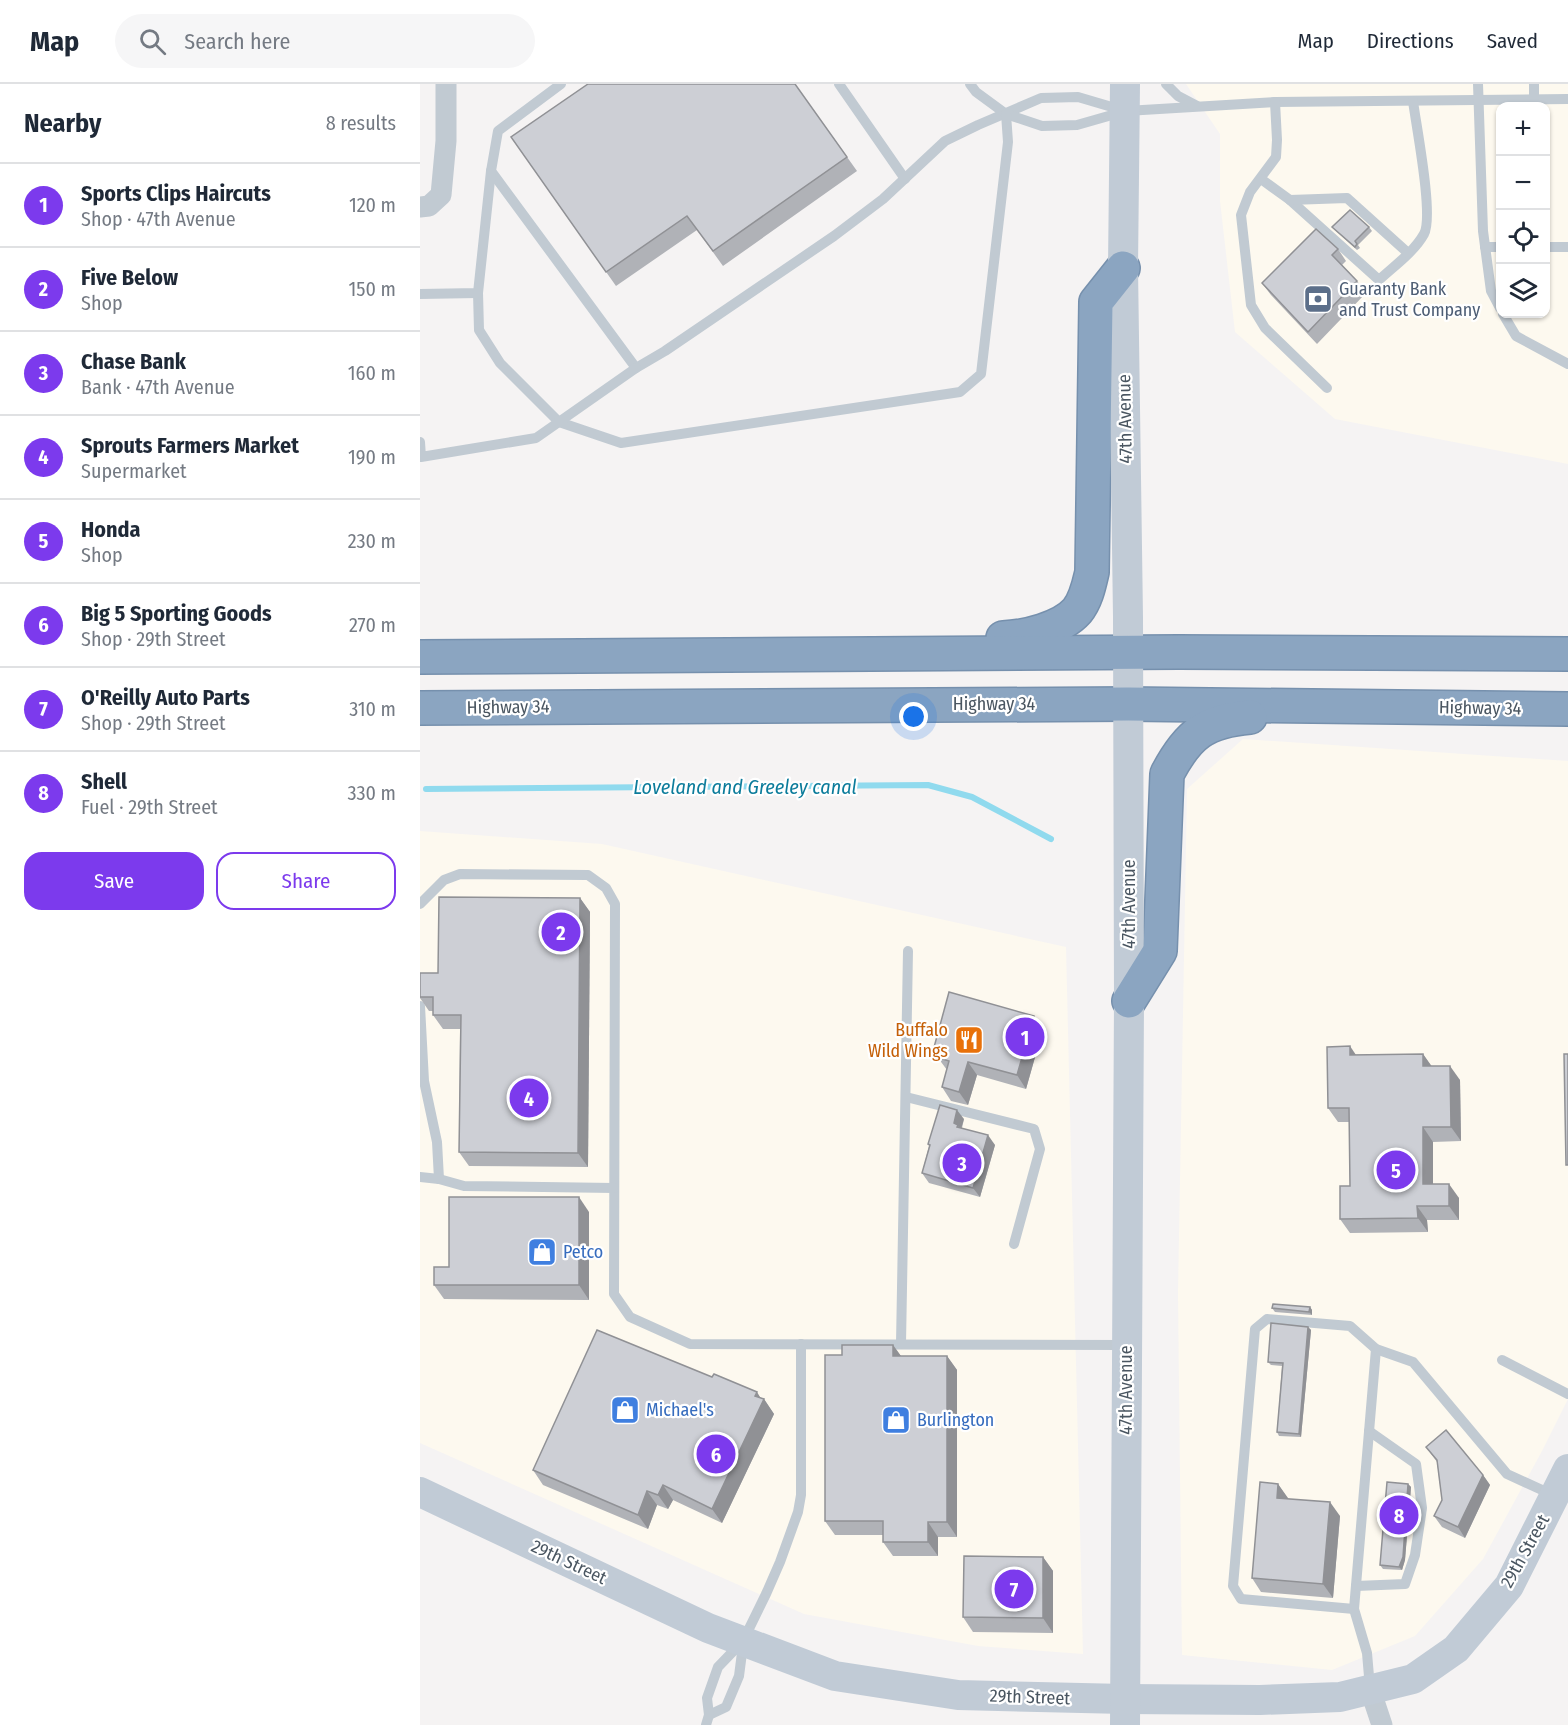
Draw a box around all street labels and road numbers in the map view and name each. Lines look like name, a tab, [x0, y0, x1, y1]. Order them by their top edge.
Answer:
street label: 47th Avenue	[1113, 374, 1137, 464]
street label: Highway 34	[953, 693, 1036, 715]
street label: Highway 34	[467, 695, 550, 719]
street label: Highway 34	[1439, 696, 1522, 720]
street label: 47th Avenue	[1118, 859, 1140, 949]
street label: 47th Avenue	[1115, 1345, 1137, 1435]
street label: 29th Street	[1496, 1510, 1554, 1592]
street label: 29th Street	[528, 1535, 610, 1589]
street label: 29th Street	[989, 1685, 1071, 1709]

